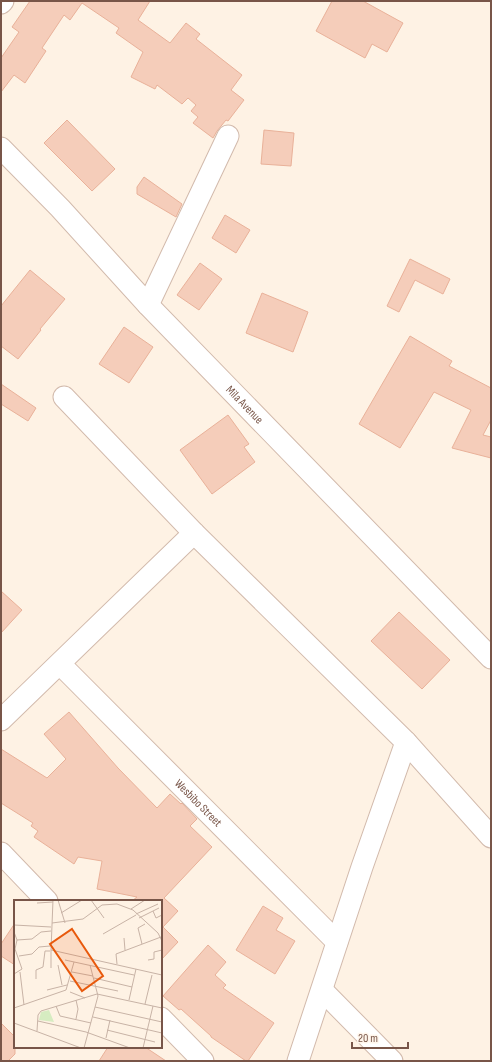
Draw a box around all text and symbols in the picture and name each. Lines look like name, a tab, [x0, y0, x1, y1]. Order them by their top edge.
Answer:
street label: Mila Avenue	[223, 382, 267, 427]
street label: Wesbibo Street	[171, 776, 225, 830]
inset map	[14, 900, 162, 1048]
scale bar	[352, 1024, 408, 1050]
text: 20 m	[358, 1031, 378, 1046]

